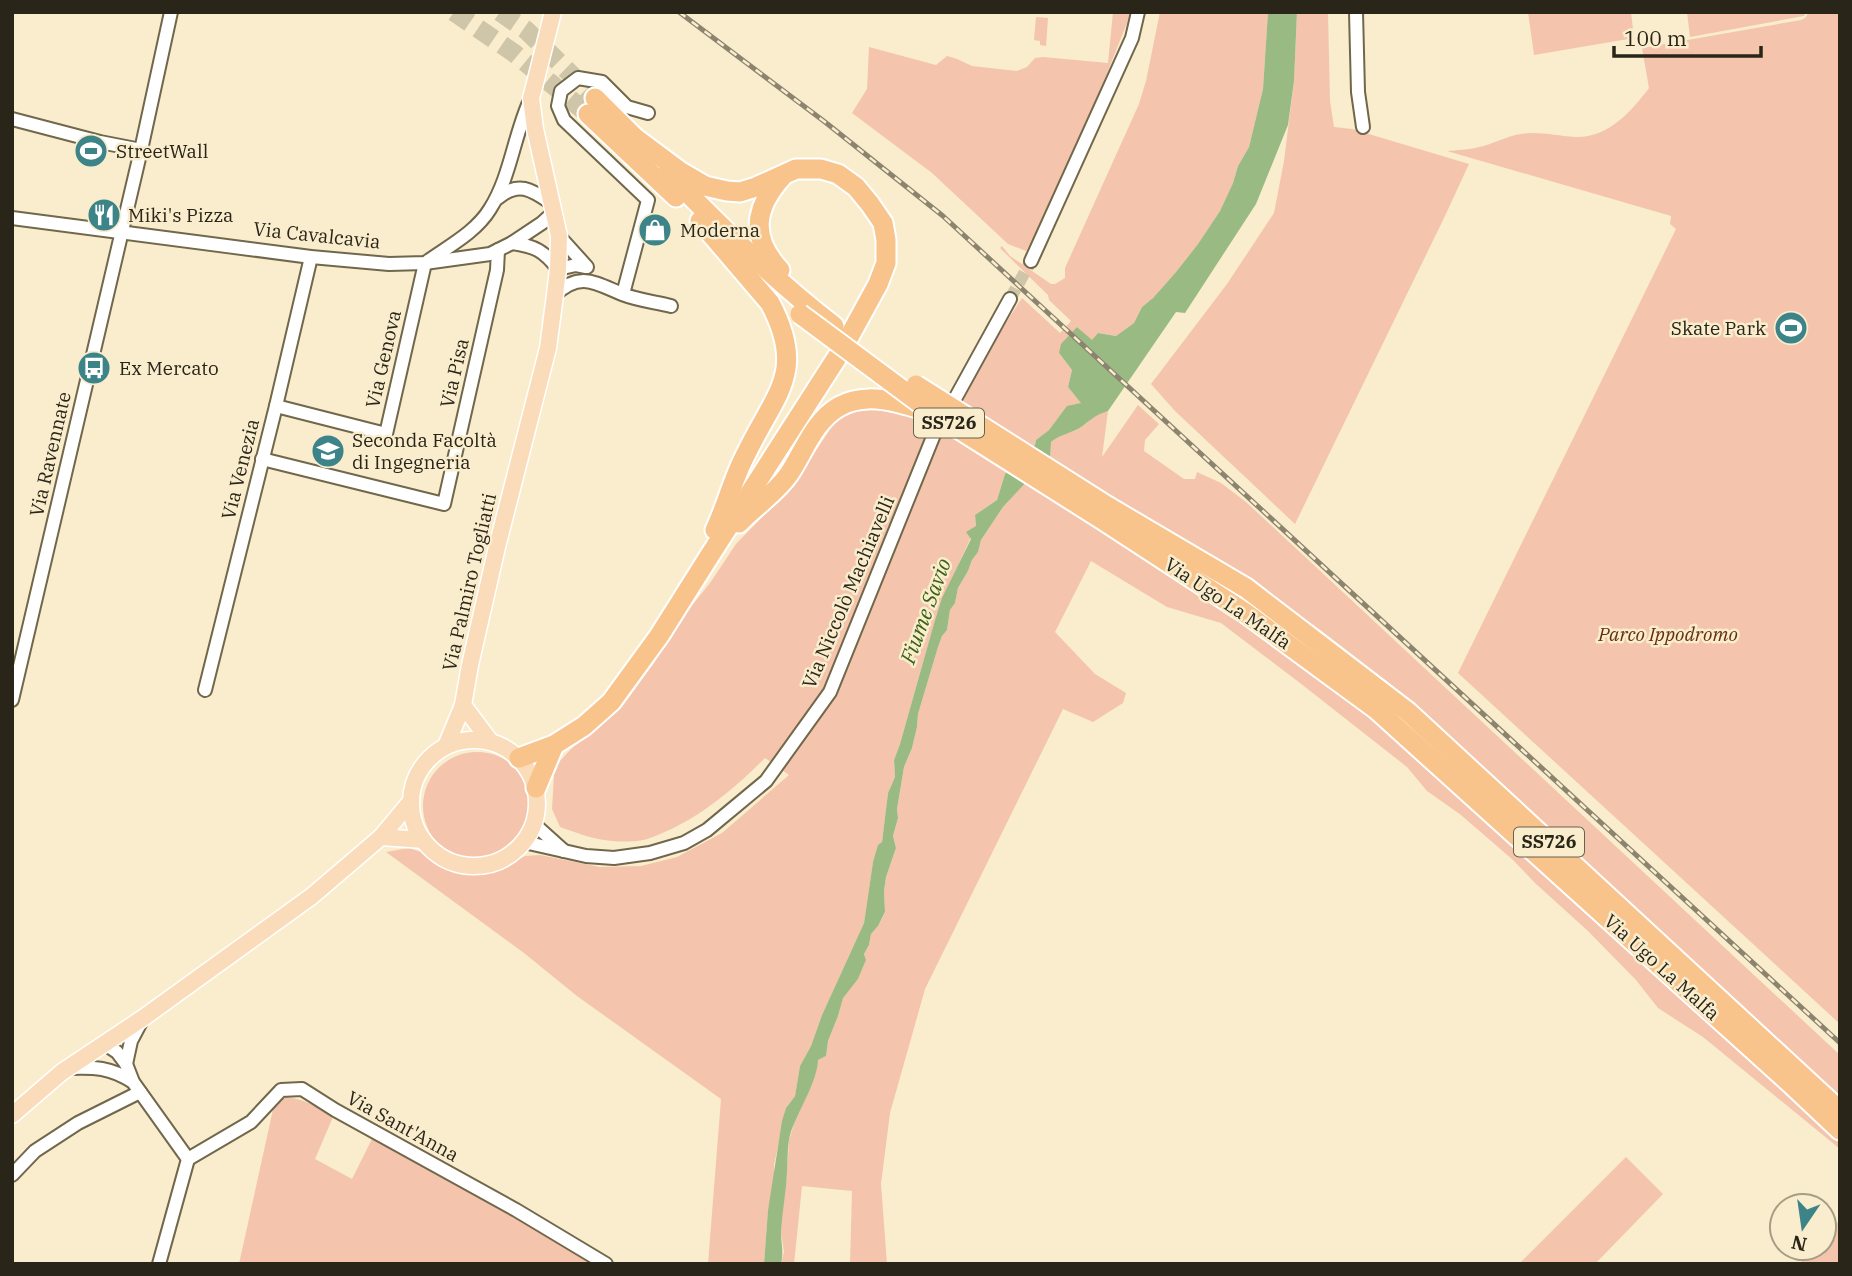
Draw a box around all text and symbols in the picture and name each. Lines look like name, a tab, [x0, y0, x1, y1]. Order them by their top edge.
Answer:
scale bar	[1614, 14, 1761, 58]
text: 100 m	[1624, 24, 1687, 52]
sports icon: StreetWall	[72, 132, 110, 170]
place label: StreetWall	[116, 139, 209, 163]
restaurant icon: Miki's Pizza	[85, 196, 123, 234]
place label: Miki's Pizza	[128, 203, 233, 227]
shop icon: Moderna	[636, 211, 674, 249]
street label: Via Cavalcavia	[252, 216, 382, 254]
place label: Moderna	[680, 218, 760, 242]
street label: Via Genova	[360, 308, 406, 410]
sports icon: Skate Park	[1772, 309, 1810, 347]
place label: Skate Park	[1671, 316, 1766, 340]
street label: Via Pisa	[434, 336, 474, 410]
bus stop icon: Ex Mercato	[75, 349, 113, 387]
place label: Ex Mercato	[119, 356, 219, 380]
street label: Via Ravennate	[24, 389, 76, 519]
road number: SS726	[914, 408, 984, 438]
street label: Via Venezia	[216, 416, 264, 522]
place label: Seconda Facoltà di Ingegneria	[352, 428, 497, 474]
school or university icon: Seconda Facoltà di Ingegneria	[309, 432, 347, 470]
street label: Via Palmiro Togliatti	[437, 491, 501, 673]
street label: Via Niccolò Machiavelli	[797, 492, 899, 692]
street label: Via Ugo La Malfa	[1160, 552, 1296, 654]
water label: Fiume Savio	[893, 554, 957, 668]
park label: Parco Ippodromo	[1597, 622, 1738, 646]
road number: SS726	[1514, 828, 1584, 856]
street label: Via Ugo La Malfa	[1599, 909, 1725, 1025]
street label: Via Sant'Anna	[343, 1085, 463, 1167]
north arrow	[1768, 1192, 1838, 1262]
text: N	[1789, 1230, 1809, 1257]

